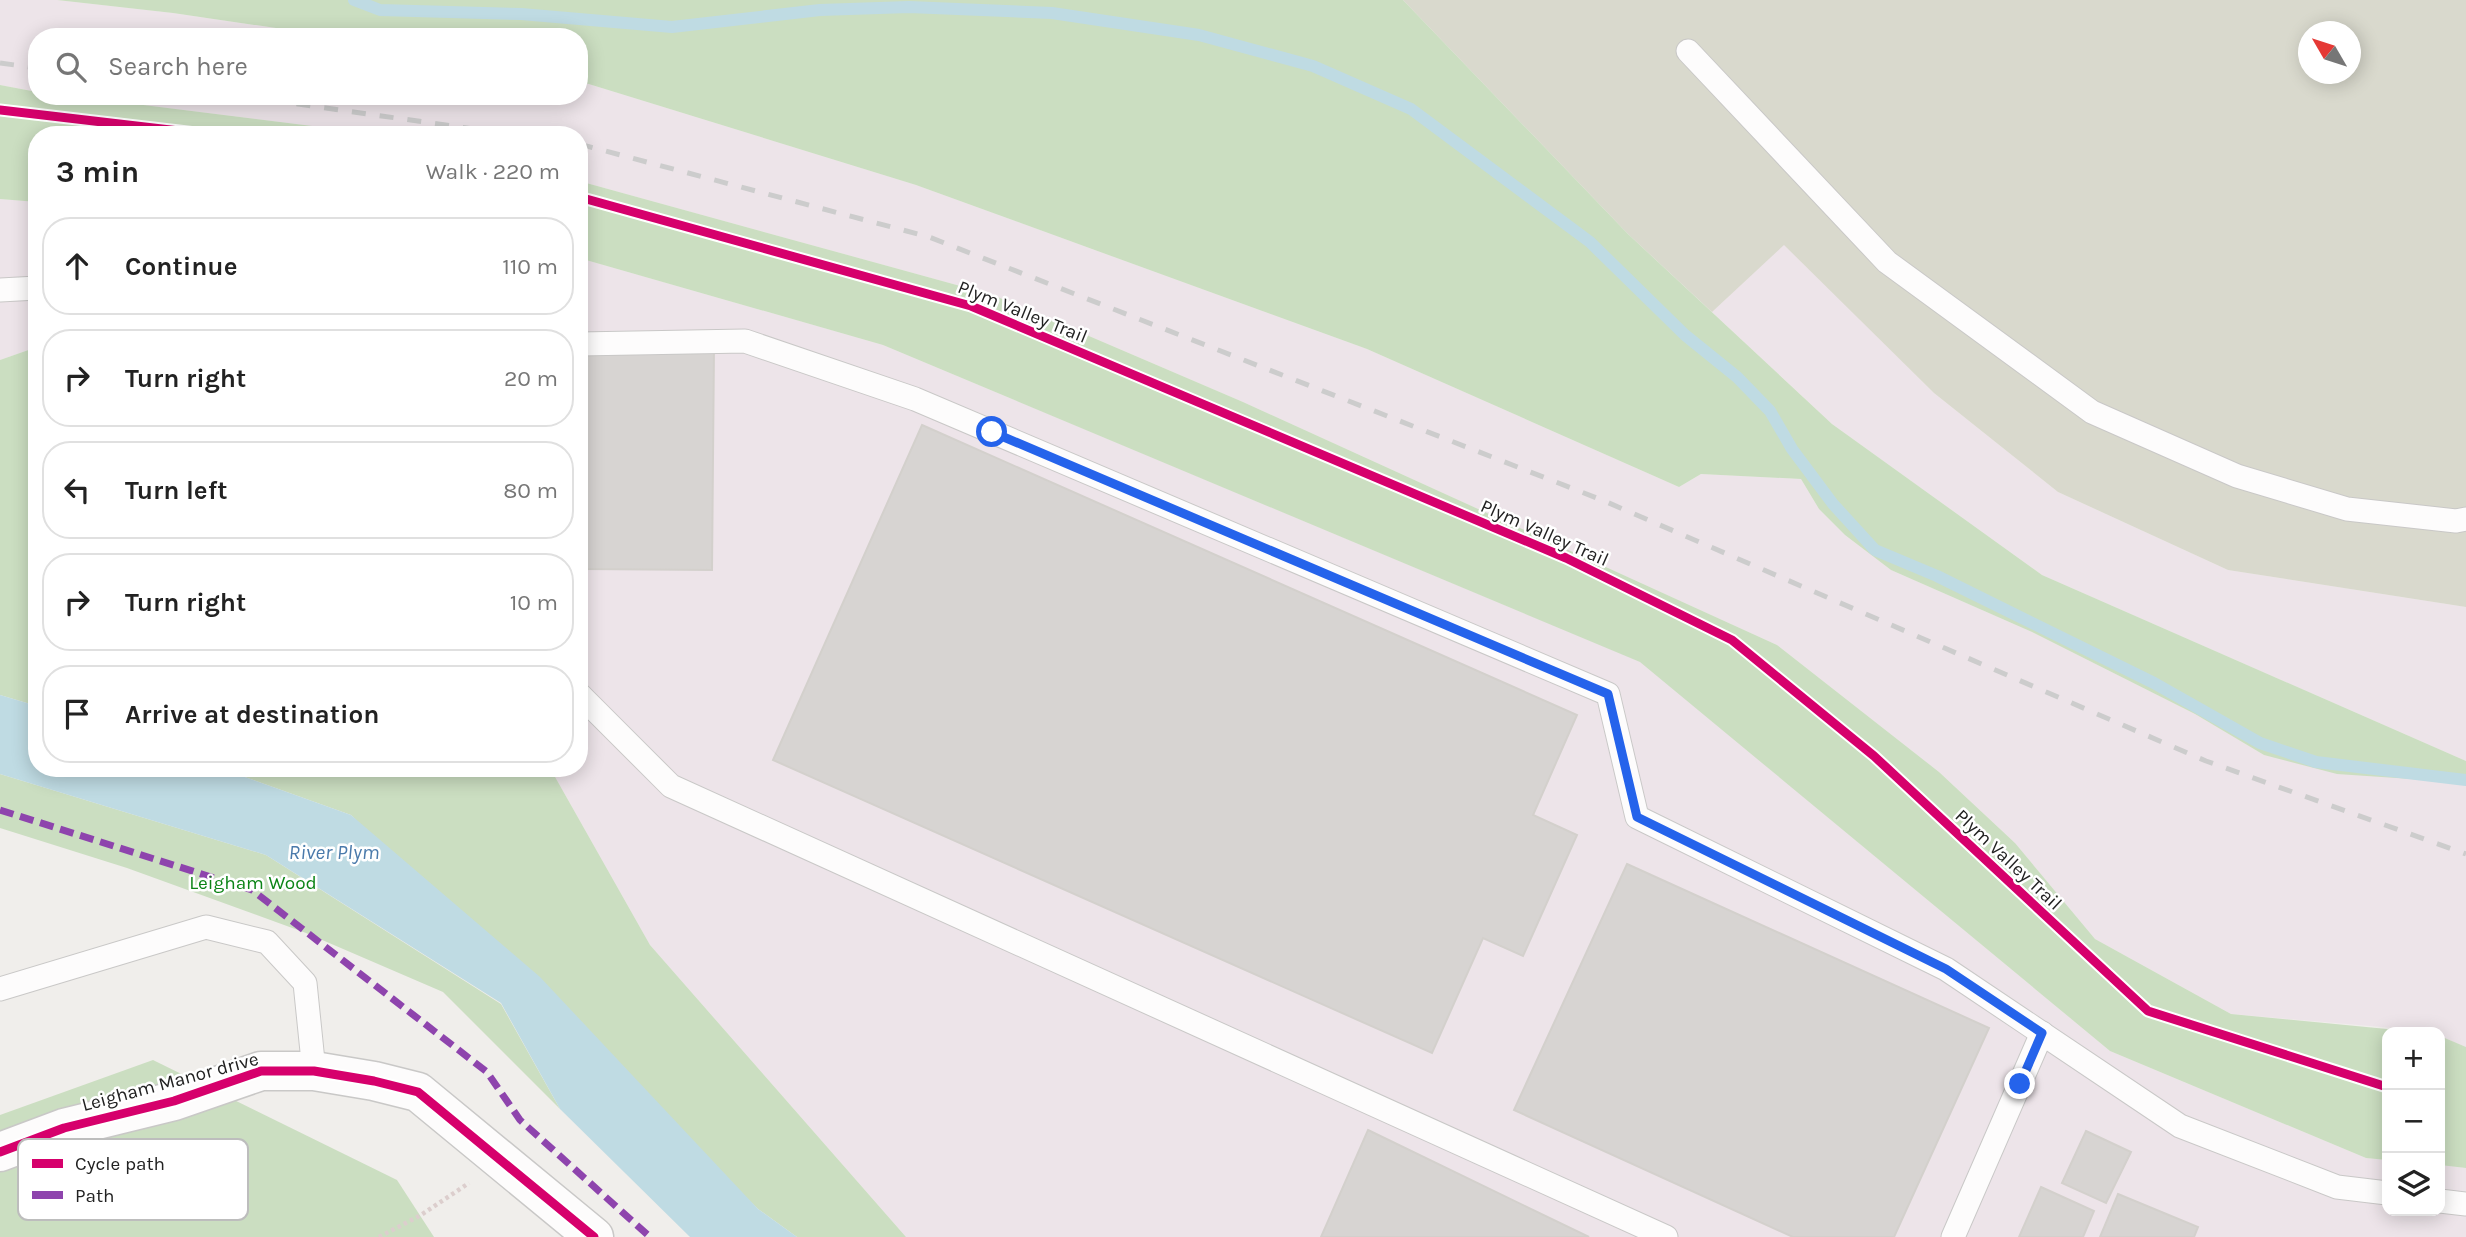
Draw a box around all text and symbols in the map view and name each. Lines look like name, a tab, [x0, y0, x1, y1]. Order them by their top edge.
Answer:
north arrow	[2298, 21, 2361, 84]
search box	[28, 28, 588, 105]
icon: search	[52, 48, 90, 86]
text: Search here	[108, 51, 248, 82]
text: 3 min	[56, 154, 139, 190]
text: Walk · 220 m	[426, 158, 560, 185]
icon: ahead	[58, 247, 96, 285]
text: Continue	[125, 251, 237, 282]
text: 110 m	[502, 253, 558, 280]
street label: Plym Valley Trail	[955, 276, 1091, 348]
icon: right	[58, 359, 96, 397]
text: Turn right	[125, 363, 246, 394]
text: 20 m	[504, 365, 558, 392]
route start	[976, 416, 1007, 447]
icon: left	[58, 471, 96, 509]
text: Turn left	[125, 475, 227, 506]
text: 80 m	[503, 477, 558, 504]
street label: Plym Valley Trail	[1477, 495, 1612, 571]
icon: right	[58, 583, 96, 621]
text: Turn right	[125, 587, 246, 618]
text: 10 m	[510, 589, 558, 616]
icon: arrive	[58, 695, 96, 733]
text: Arrive at destination	[125, 699, 379, 730]
street label: Plym Valley Trail	[1950, 805, 2066, 915]
water label: River Plym	[289, 840, 379, 864]
park label: Leigham Wood	[189, 872, 317, 894]
map controls	[2382, 1027, 2445, 1216]
button: +	[2382, 1027, 2445, 1090]
street label: Leigham Manor drive	[79, 1048, 261, 1116]
route end	[2004, 1068, 2035, 1099]
button: −	[2382, 1090, 2445, 1153]
legend	[18, 1139, 248, 1220]
text: Cycle path	[75, 1153, 165, 1175]
button: layers	[2382, 1153, 2445, 1216]
text: Path	[75, 1185, 115, 1207]

